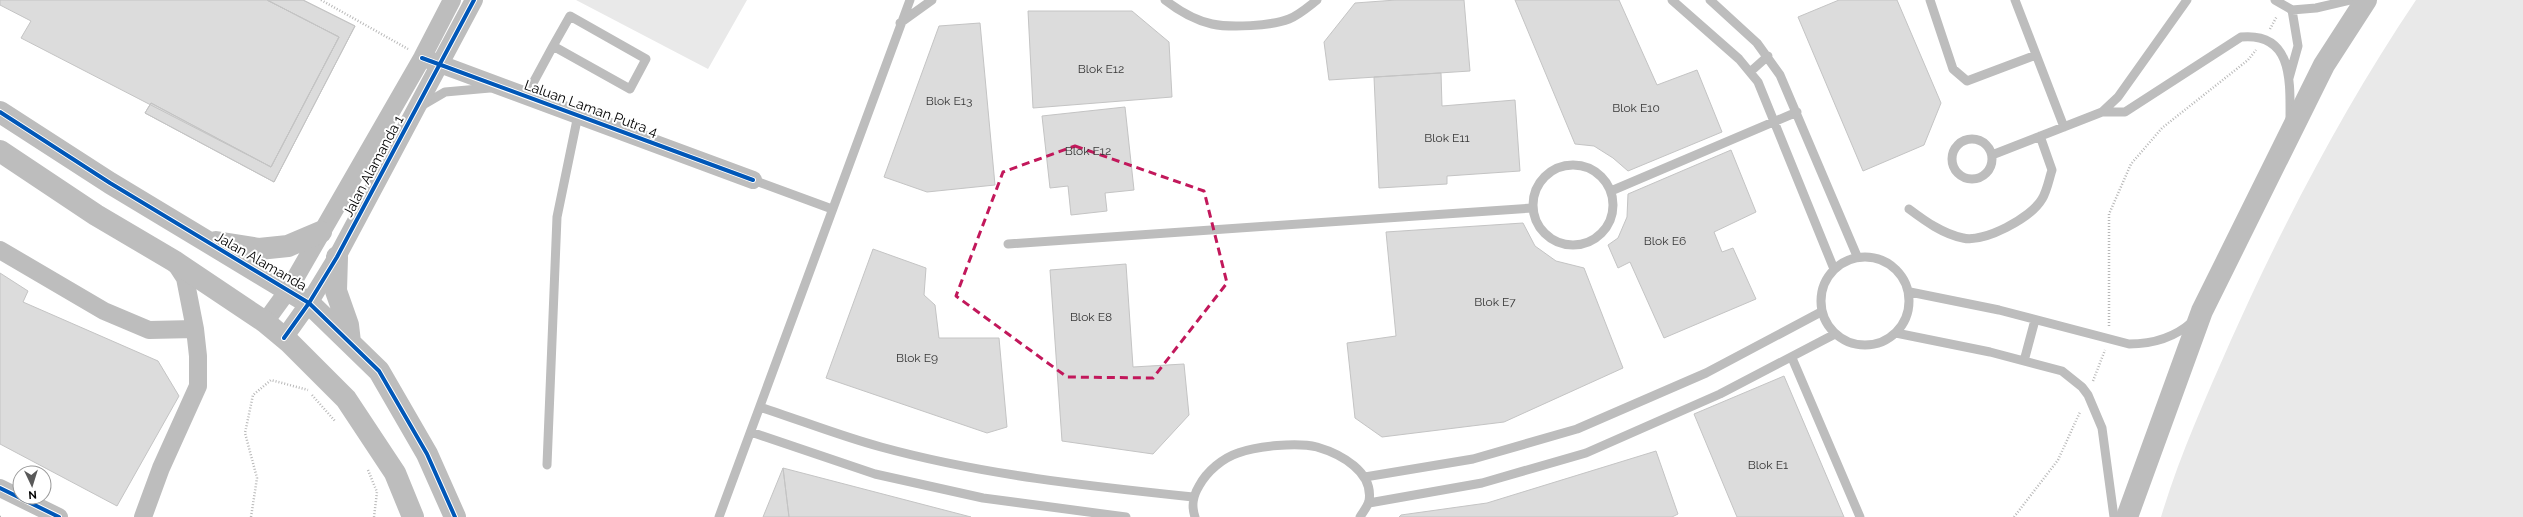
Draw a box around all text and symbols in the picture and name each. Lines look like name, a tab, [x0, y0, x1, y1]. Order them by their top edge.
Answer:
house number: Blok E12	[1078, 62, 1124, 76]
street label: Laluan Laman Putra 4	[522, 76, 660, 140]
house number: Blok E13	[926, 94, 972, 108]
house number: Blok E10	[1612, 101, 1660, 115]
street label: Jalan Alamanda 1	[340, 113, 406, 219]
house number: Blok E11	[1424, 131, 1470, 145]
house number: Blok E12	[1065, 144, 1111, 158]
street label: Jalan Alamanda	[212, 228, 310, 294]
house number: Blok E6	[1644, 234, 1686, 248]
house number: Blok E7	[1474, 295, 1516, 309]
house number: Blok E8	[1070, 310, 1112, 324]
house number: Blok E9	[896, 351, 938, 365]
house number: Blok E1	[1748, 458, 1788, 472]
north arrow	[12, 465, 52, 505]
text: N	[28, 488, 37, 501]

